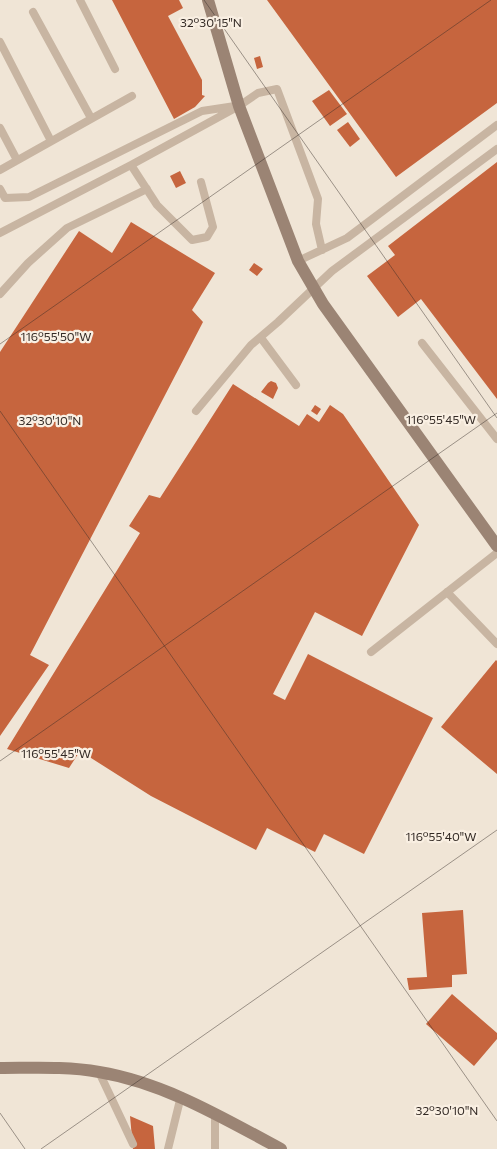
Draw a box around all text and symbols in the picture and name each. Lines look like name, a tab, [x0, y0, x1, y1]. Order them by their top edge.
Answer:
text: 32°30'15"N	[180, 15, 242, 29]
text: 116°55'50"W	[21, 329, 91, 343]
text: 116°55'45"W	[406, 412, 476, 426]
text: 32°30'10"N	[19, 413, 81, 427]
text: 116°55'45"W	[21, 746, 91, 760]
text: 116°55'40"W	[405, 829, 477, 843]
text: 32°30'10"N	[416, 1103, 478, 1117]

